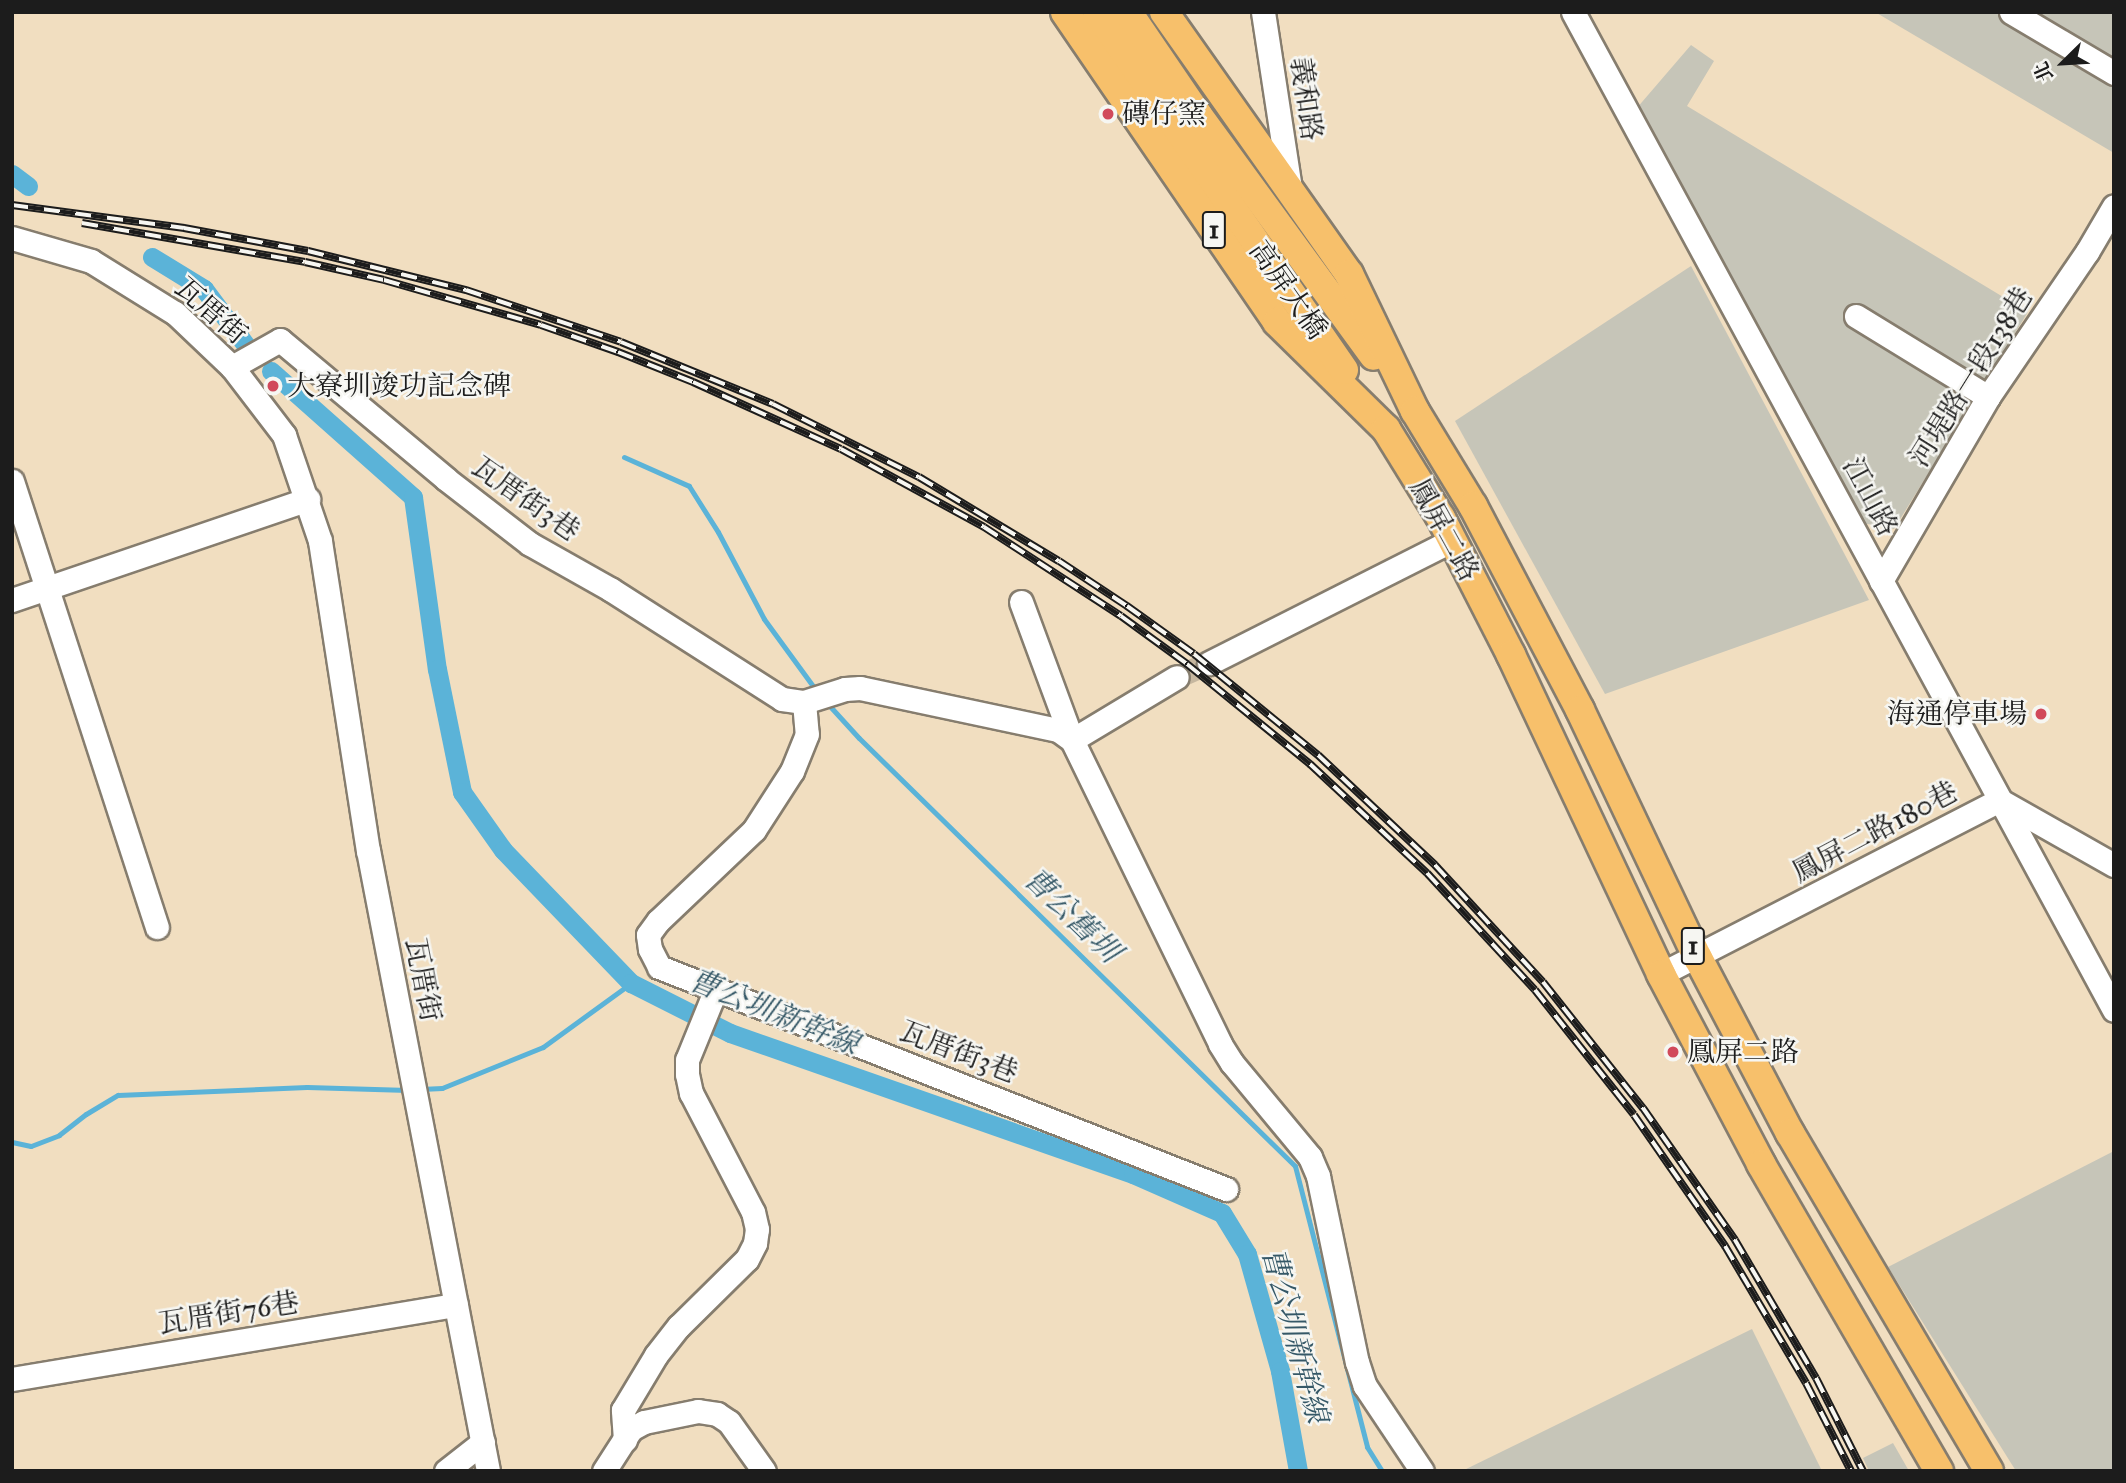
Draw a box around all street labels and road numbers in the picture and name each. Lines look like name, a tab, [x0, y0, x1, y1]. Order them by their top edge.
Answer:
street label: 義和路	[1284, 55, 1328, 143]
road number: 1	[1202, 207, 1226, 252]
street label: 高屏大橋	[1242, 234, 1334, 346]
street label: 瓦厝街	[168, 271, 254, 351]
street label: 河堤路一段138巷	[1902, 281, 2040, 473]
street label: 瓦厝街3巷	[466, 450, 586, 548]
street label: 江山路	[1835, 452, 1905, 542]
street label: 鳳屏二路	[1402, 473, 1486, 587]
street label: 鳳屏二路180巷	[1787, 774, 1963, 890]
road number: 1	[1681, 923, 1705, 968]
street label: 瓦厝街	[398, 936, 448, 1024]
street label: 瓦厝街3巷	[895, 1014, 1023, 1090]
street label: 瓦厝街76巷	[157, 1285, 301, 1341]

